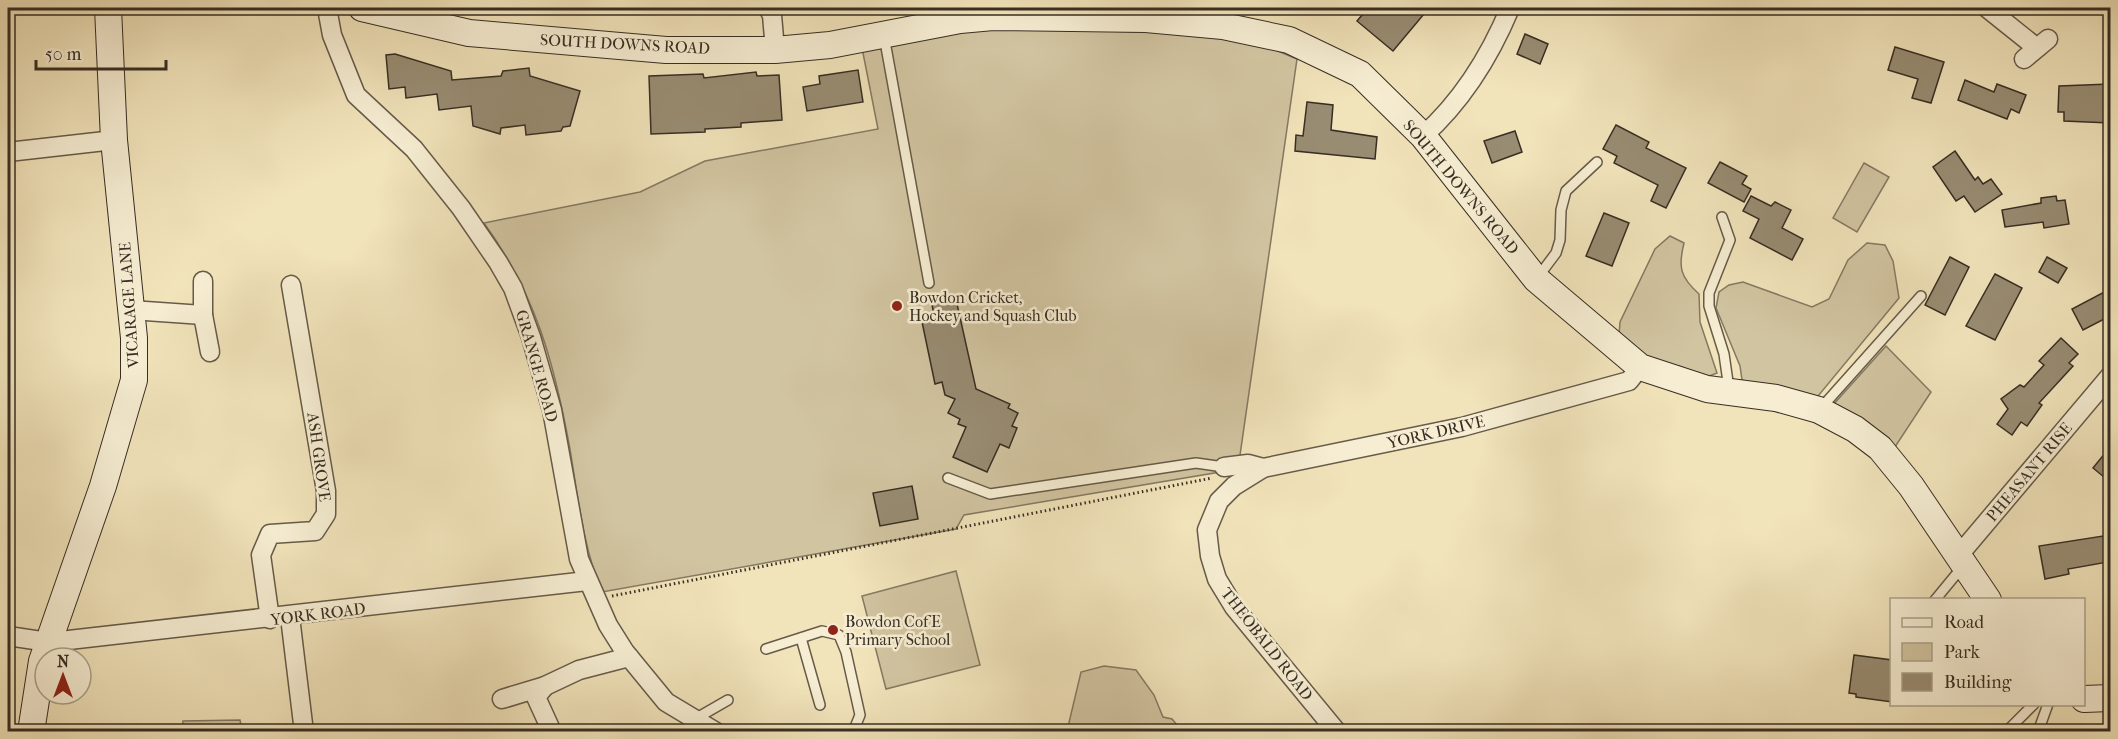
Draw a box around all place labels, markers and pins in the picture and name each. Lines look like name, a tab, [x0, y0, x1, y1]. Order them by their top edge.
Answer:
place label: Bowdon Cricket, Hockey and Squash Club	[909, 288, 1077, 325]
marker: Bowdon Cricket, Hockey and Squash Club	[890, 299, 904, 313]
place label: Bowdon CofE Primary School	[845, 612, 951, 649]
marker: Bowdon CofE Primary School	[826, 623, 840, 637]

